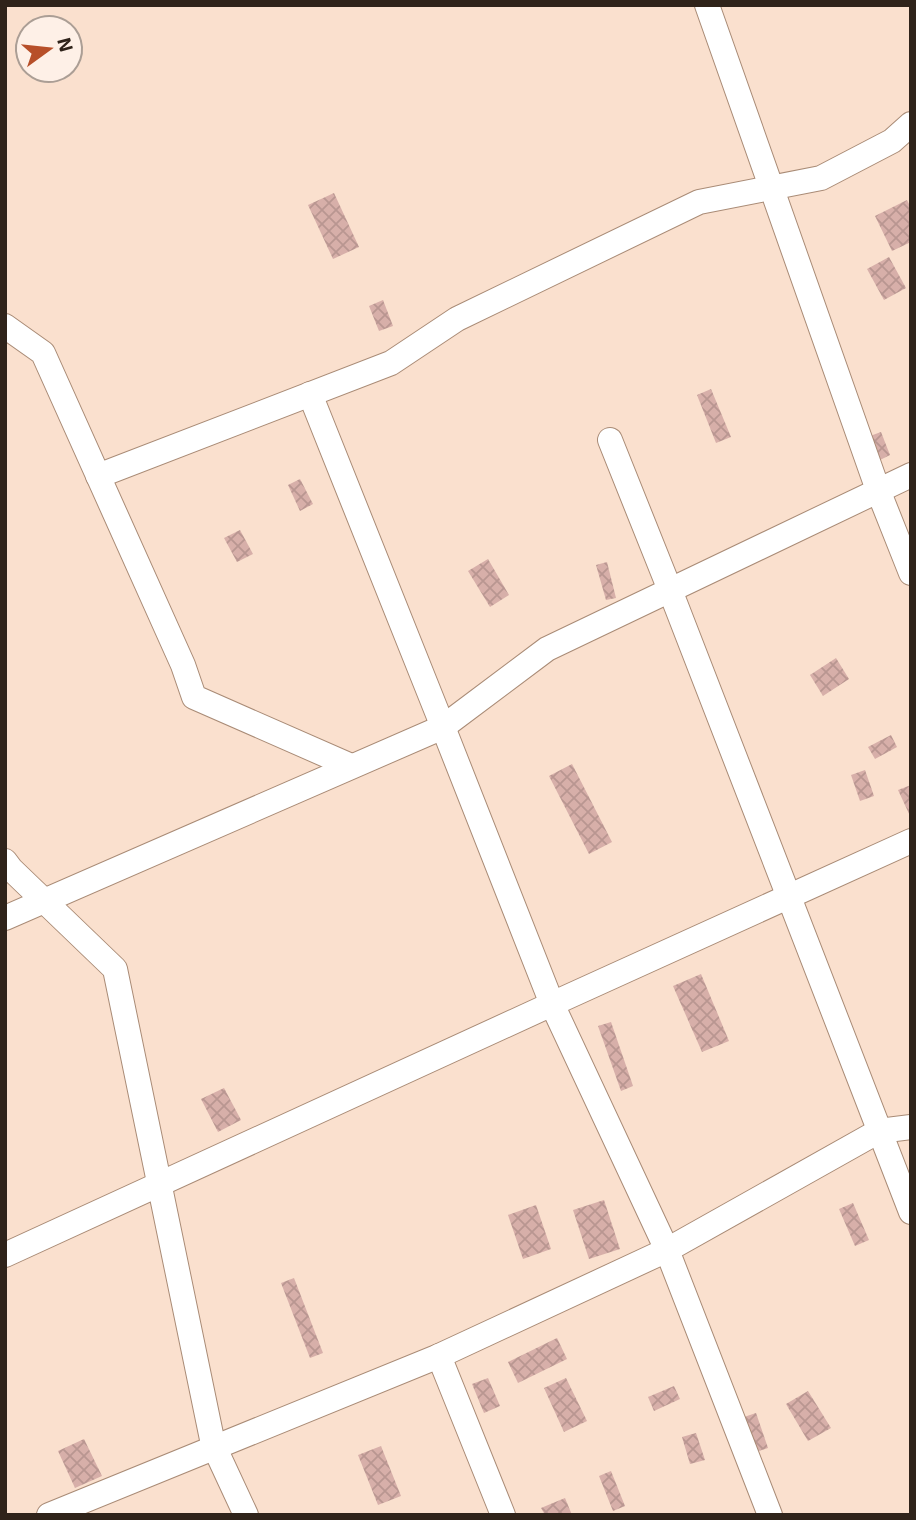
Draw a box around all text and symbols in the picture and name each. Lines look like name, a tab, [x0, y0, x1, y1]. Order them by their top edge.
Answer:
north arrow	[14, 14, 84, 84]
text: N	[53, 35, 79, 54]

